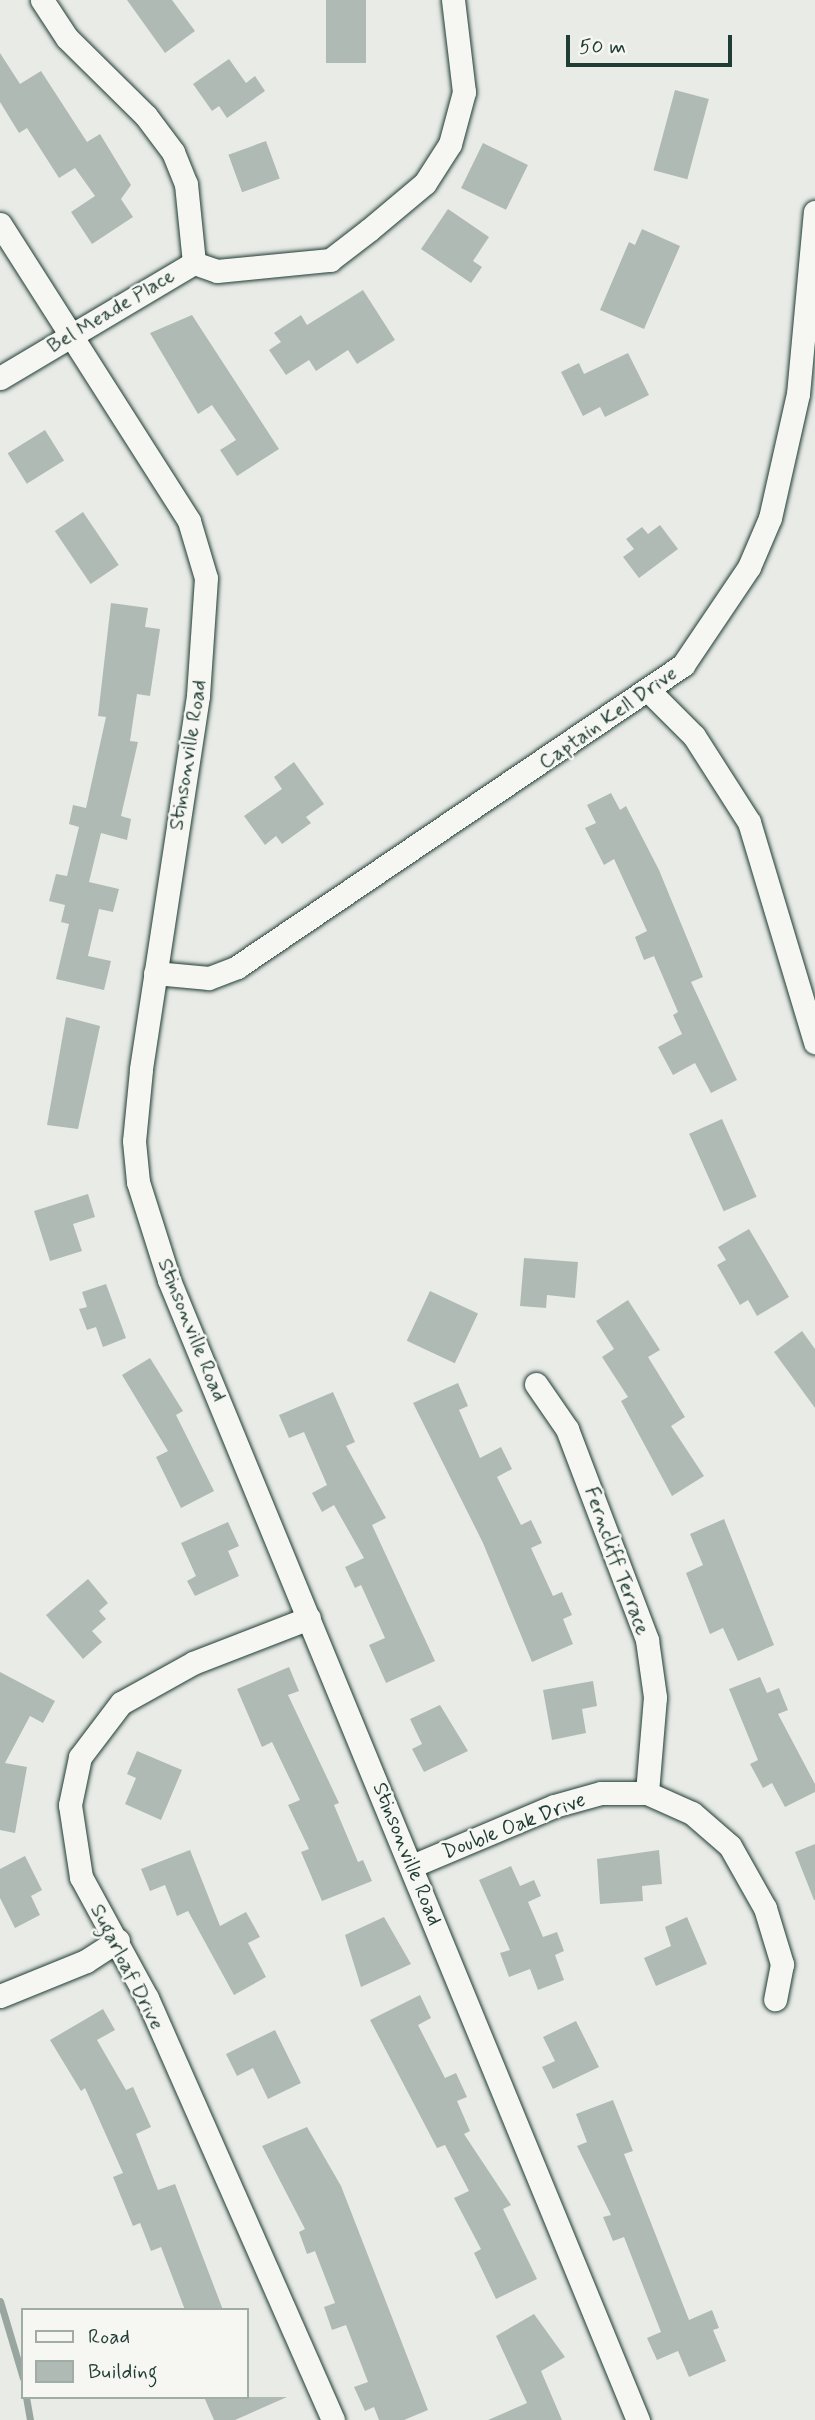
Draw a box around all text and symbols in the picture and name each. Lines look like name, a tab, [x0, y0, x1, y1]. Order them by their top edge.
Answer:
scale bar	[570, 21, 736, 65]
text: 50 m	[579, 33, 626, 61]
street label: Bel Meade Place	[42, 263, 180, 359]
street label: Captain Kell Drive	[534, 661, 682, 775]
street label: Stinsonville Road	[164, 678, 212, 832]
street label: Stinsonville Road	[152, 1255, 232, 1405]
street label: Ferncliff Terrace	[579, 1484, 655, 1638]
street label: Stinsonville Road	[367, 1779, 447, 1929]
street label: Double Oak Drive	[439, 1787, 589, 1865]
street label: Sugarloaf Drive	[85, 1901, 169, 2033]
legend	[21, 2308, 248, 2399]
text: Road	[88, 2323, 130, 2351]
text: Building	[88, 2358, 158, 2386]

